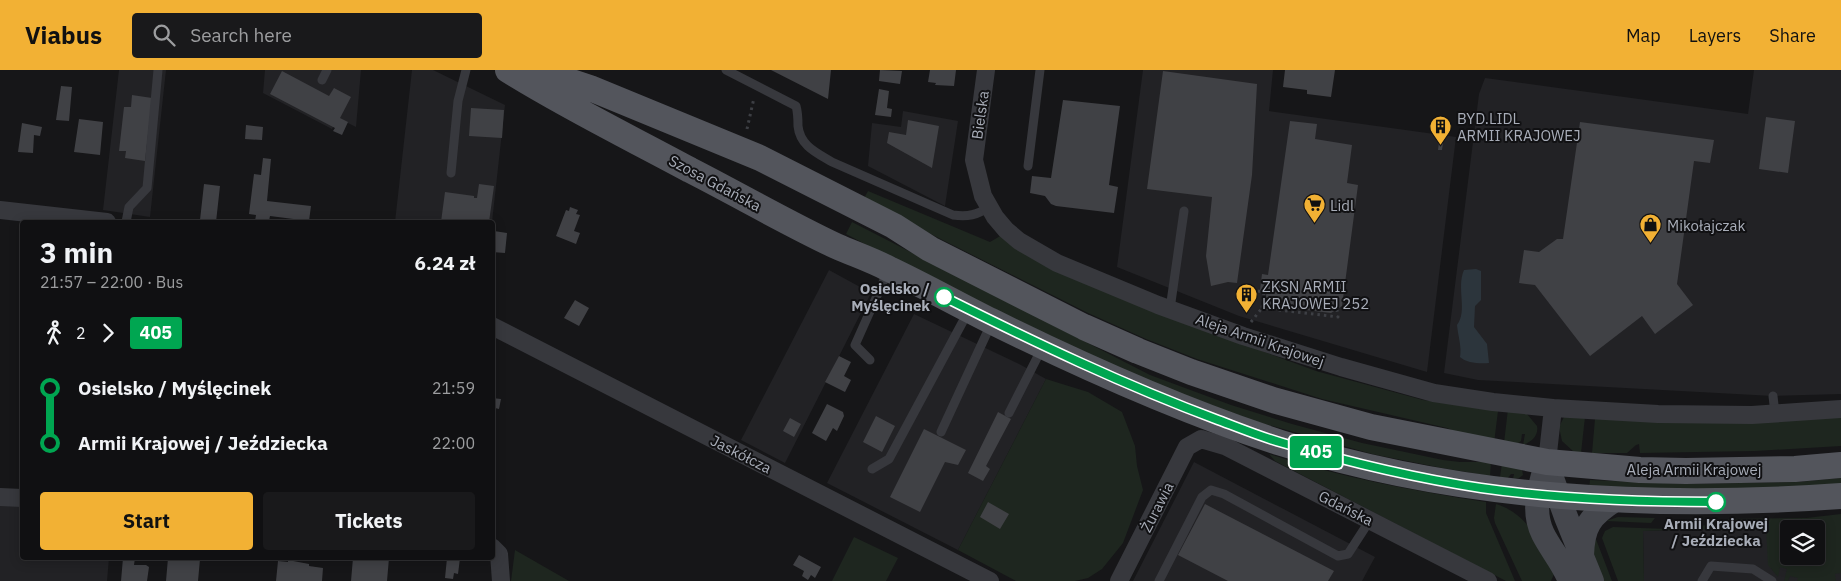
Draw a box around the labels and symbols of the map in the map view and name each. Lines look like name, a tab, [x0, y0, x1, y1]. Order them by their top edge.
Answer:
street label: Bielska	[967, 89, 993, 141]
place label: BYD.LIDL ARMII KRAJOWEJ	[1457, 109, 1581, 145]
building icon: BYD.LIDL ARMII KRAJOWEJ	[1429, 115, 1453, 146]
street label: Szosa Gdańska	[666, 151, 764, 215]
supermarket icon: Lidl	[1302, 193, 1326, 224]
place label: Lidl	[1330, 196, 1354, 215]
shop icon: Mikołajczak	[1639, 213, 1663, 244]
place label: Mikołajczak	[1667, 216, 1745, 235]
place label: ZKSN ARMII KRAJOWEJ 252	[1262, 277, 1369, 313]
place label: Osielsko / Myślęcinek	[851, 279, 930, 315]
building icon: ZKSN ARMII KRAJOWEJ 252	[1234, 283, 1258, 314]
marker: Osielsko / Myślęcinek	[934, 287, 954, 307]
street label: Aleja Armii Krajowej	[1193, 309, 1327, 371]
street label: Jaskółcza	[707, 431, 775, 477]
line badge: 405	[1287, 436, 1345, 468]
street label: Aleja Armii Krajowej	[1627, 460, 1761, 479]
street label: Żurawia	[1136, 479, 1178, 535]
street label: Gdańska	[1315, 486, 1377, 530]
marker: Armii Krajowej / Jeździecka	[1706, 492, 1726, 512]
place label: Armii Krajowej / Jeździecka	[1664, 514, 1768, 550]

